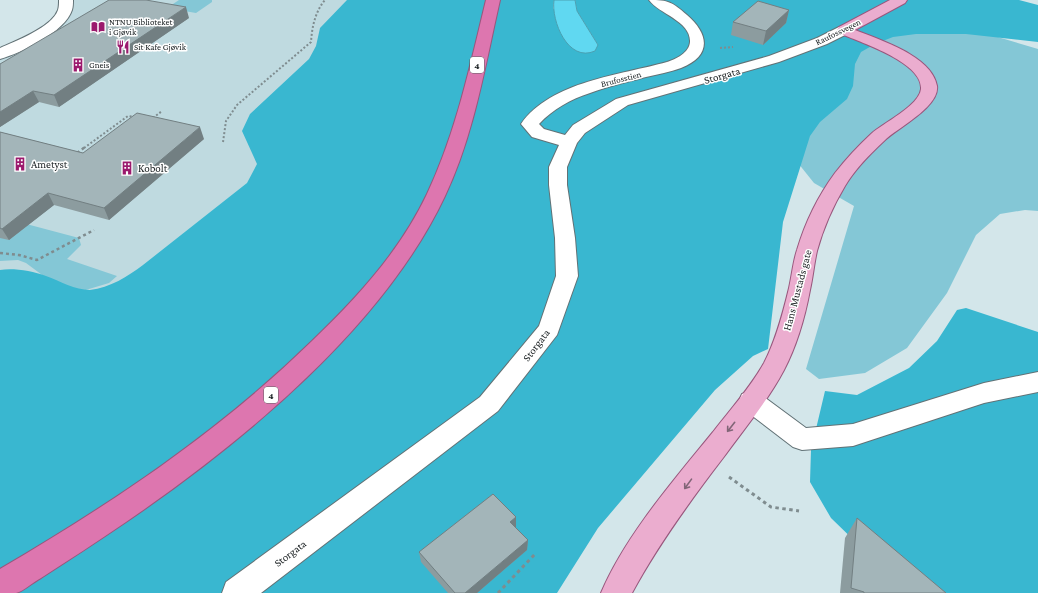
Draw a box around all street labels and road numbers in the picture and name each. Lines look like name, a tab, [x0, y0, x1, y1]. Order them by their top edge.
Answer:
street label: Raufossvegen	[814, 17, 862, 47]
road number: 4	[470, 57, 484, 73]
street label: Storgata	[703, 64, 742, 87]
street label: Brufosstien	[600, 69, 642, 89]
street label: Hans Mustads gate	[780, 248, 815, 332]
street label: Storgata	[520, 327, 553, 364]
road number: 4	[264, 387, 278, 403]
street label: Storgata	[272, 537, 309, 570]

